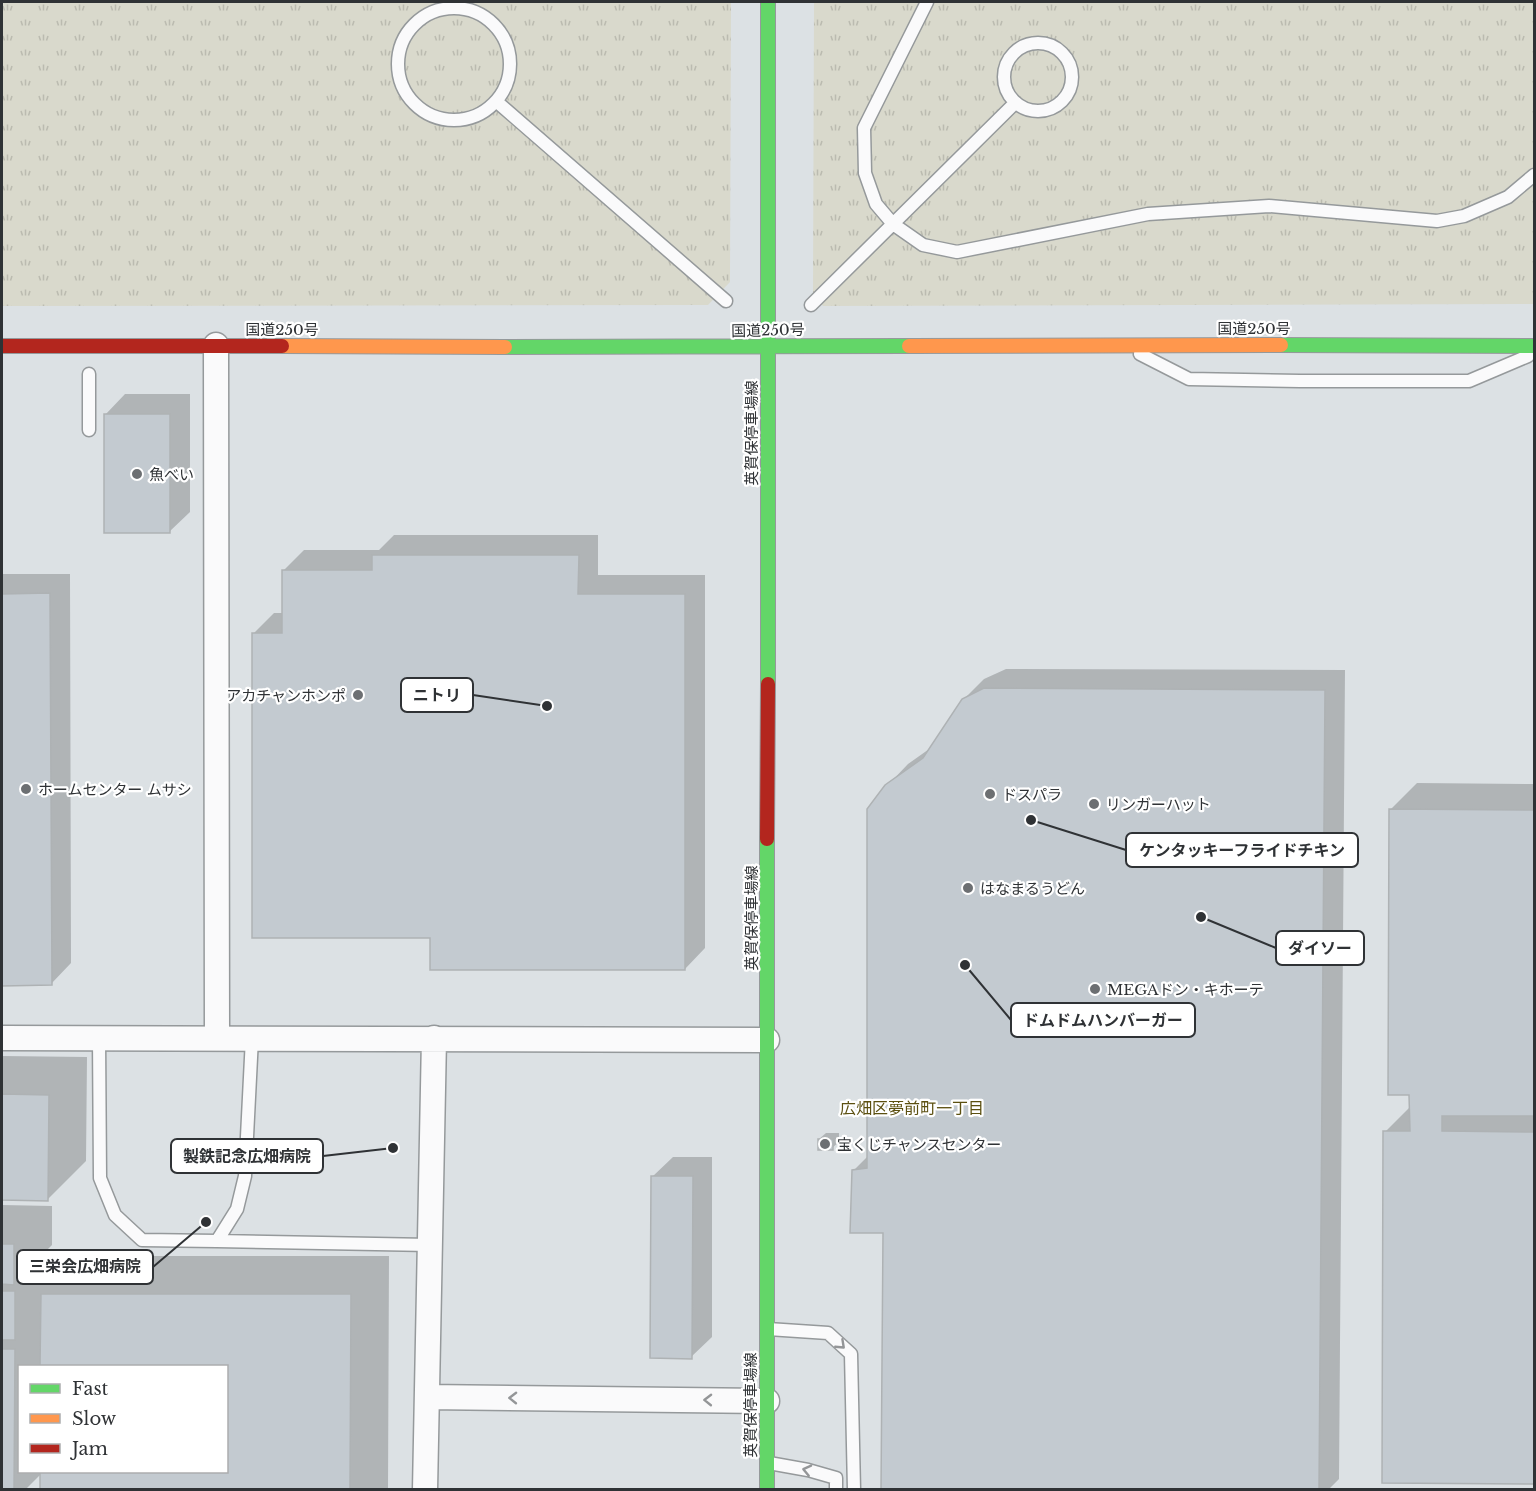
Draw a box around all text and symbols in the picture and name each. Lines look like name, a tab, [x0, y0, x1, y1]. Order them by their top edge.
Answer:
street label: 国道250号	[1217, 319, 1291, 338]
street label: 国道250号	[245, 320, 319, 339]
street label: 国道250号	[731, 320, 805, 340]
street label: 英賀保停車場線	[742, 380, 761, 486]
place label: 魚べい	[149, 465, 194, 484]
marker: 魚べい	[130, 467, 144, 481]
callout: ニトリ	[401, 678, 473, 712]
text: ニトリ	[413, 685, 461, 705]
place label: アカチャンホンポ	[226, 686, 346, 705]
marker: アカチャンホンポ	[351, 688, 365, 702]
place label: ホームセンター ムサシ	[38, 780, 192, 799]
marker: ホームセンター ムサシ	[19, 782, 33, 796]
place label: ドスパラ	[1002, 785, 1062, 804]
marker: ドスパラ	[983, 787, 997, 801]
place label: リンガーハット	[1106, 795, 1211, 814]
marker: リンガーハット	[1087, 797, 1101, 811]
callout: ケンタッキーフライドチキン	[1126, 833, 1358, 867]
text: ケンタッキーフライドチキン	[1139, 840, 1345, 860]
street label: 英賀保停車場線	[742, 865, 761, 971]
place label: はなまるうどん	[980, 879, 1085, 898]
marker: はなまるうどん	[961, 881, 975, 895]
callout: ダイソー	[1276, 931, 1364, 965]
text: ダイソー	[1288, 938, 1352, 958]
place label: MEGAドン・キホーテ	[1107, 980, 1264, 999]
marker: MEGAドン・キホーテ	[1088, 982, 1102, 996]
callout: ドムドムハンバーガー	[1011, 1003, 1195, 1037]
text: ドムドムハンバーガー	[1023, 1010, 1183, 1030]
district label: 広畑区夢前町一丁目	[840, 1098, 984, 1118]
place label: 宝くじチャンスセンター	[837, 1135, 1002, 1154]
marker: 宝くじチャンスセンター	[818, 1137, 832, 1151]
callout: 製鉄記念広畑病院	[171, 1139, 323, 1173]
text: 製鉄記念広畑病院	[183, 1146, 311, 1166]
callout: 三栄会広畑病院	[17, 1250, 153, 1284]
text: 三栄会広畑病院	[29, 1256, 141, 1276]
one-way arrow	[835, 1338, 845, 1349]
street label: 英賀保停車場線	[741, 1352, 760, 1458]
legend	[18, 1365, 228, 1473]
text: Fast	[72, 1378, 109, 1400]
one-way arrow	[509, 1392, 518, 1404]
one-way arrow	[704, 1394, 713, 1406]
text: Slow	[72, 1408, 117, 1430]
text: Jam	[70, 1438, 108, 1460]
one-way arrow	[802, 1465, 812, 1478]

